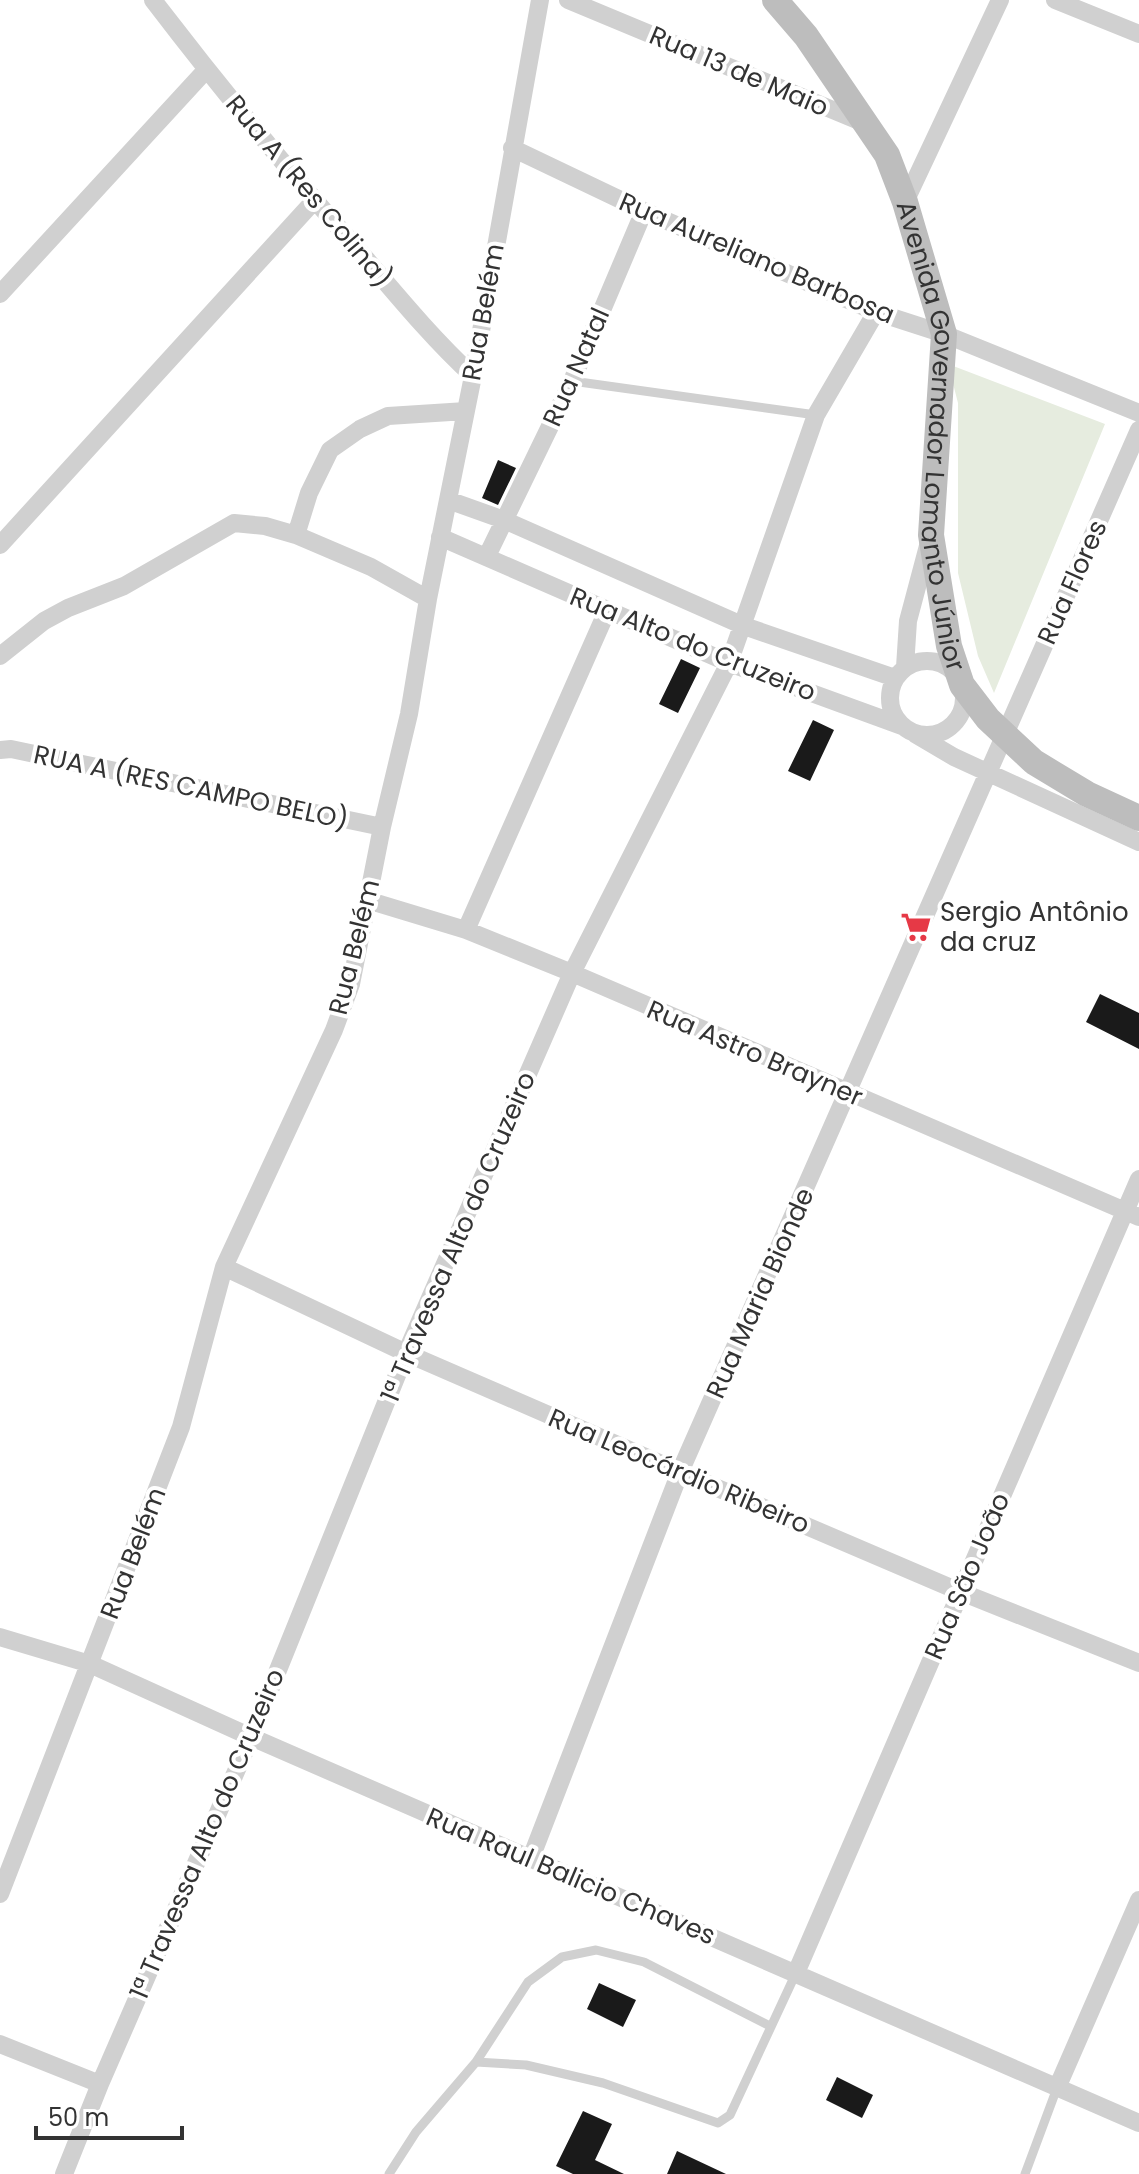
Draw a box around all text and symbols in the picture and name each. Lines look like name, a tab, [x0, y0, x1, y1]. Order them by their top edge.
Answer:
street label: Rua 13 de Maio	[644, 17, 834, 125]
street label: Rua A (Res Colina)	[218, 87, 400, 295]
street label: Rua Aureliano Barbosa	[614, 184, 900, 332]
street label: Avenida Governador Lomanto Júnior	[888, 196, 974, 676]
street label: Rua Belém	[453, 241, 513, 383]
street label: Rua Natal	[534, 302, 618, 432]
street label: Rua Flores	[1029, 514, 1115, 650]
street label: Rua Alto do Cruzeiro	[565, 578, 821, 710]
street label: RUA A (RES CAMPO BELO)	[30, 736, 352, 838]
street label: Rua Belém	[320, 876, 388, 1018]
place label: Sergio Antônio da cruz	[940, 894, 1129, 960]
supermarket icon: Sergio Antônio da cruz	[899, 910, 933, 944]
street label: Rua Astro Brayner	[642, 991, 868, 1115]
street label: 1ª Travessa Alto do Cruzeiro	[372, 1066, 544, 1408]
street label: Rua Maria Bionde	[697, 1182, 823, 1404]
street label: Rua Leocárdio Ribeiro	[543, 1400, 815, 1542]
street label: Rua Belém	[91, 1482, 175, 1624]
street label: Rua São João	[916, 1487, 1018, 1665]
street label: 1ª Travessa Alto do Cruzeiro	[121, 1663, 293, 2005]
street label: Rua Raul Balicio Chaves	[421, 1799, 721, 1953]
scale bar	[36, 2090, 182, 2140]
text: 50 m	[48, 2101, 109, 2134]

